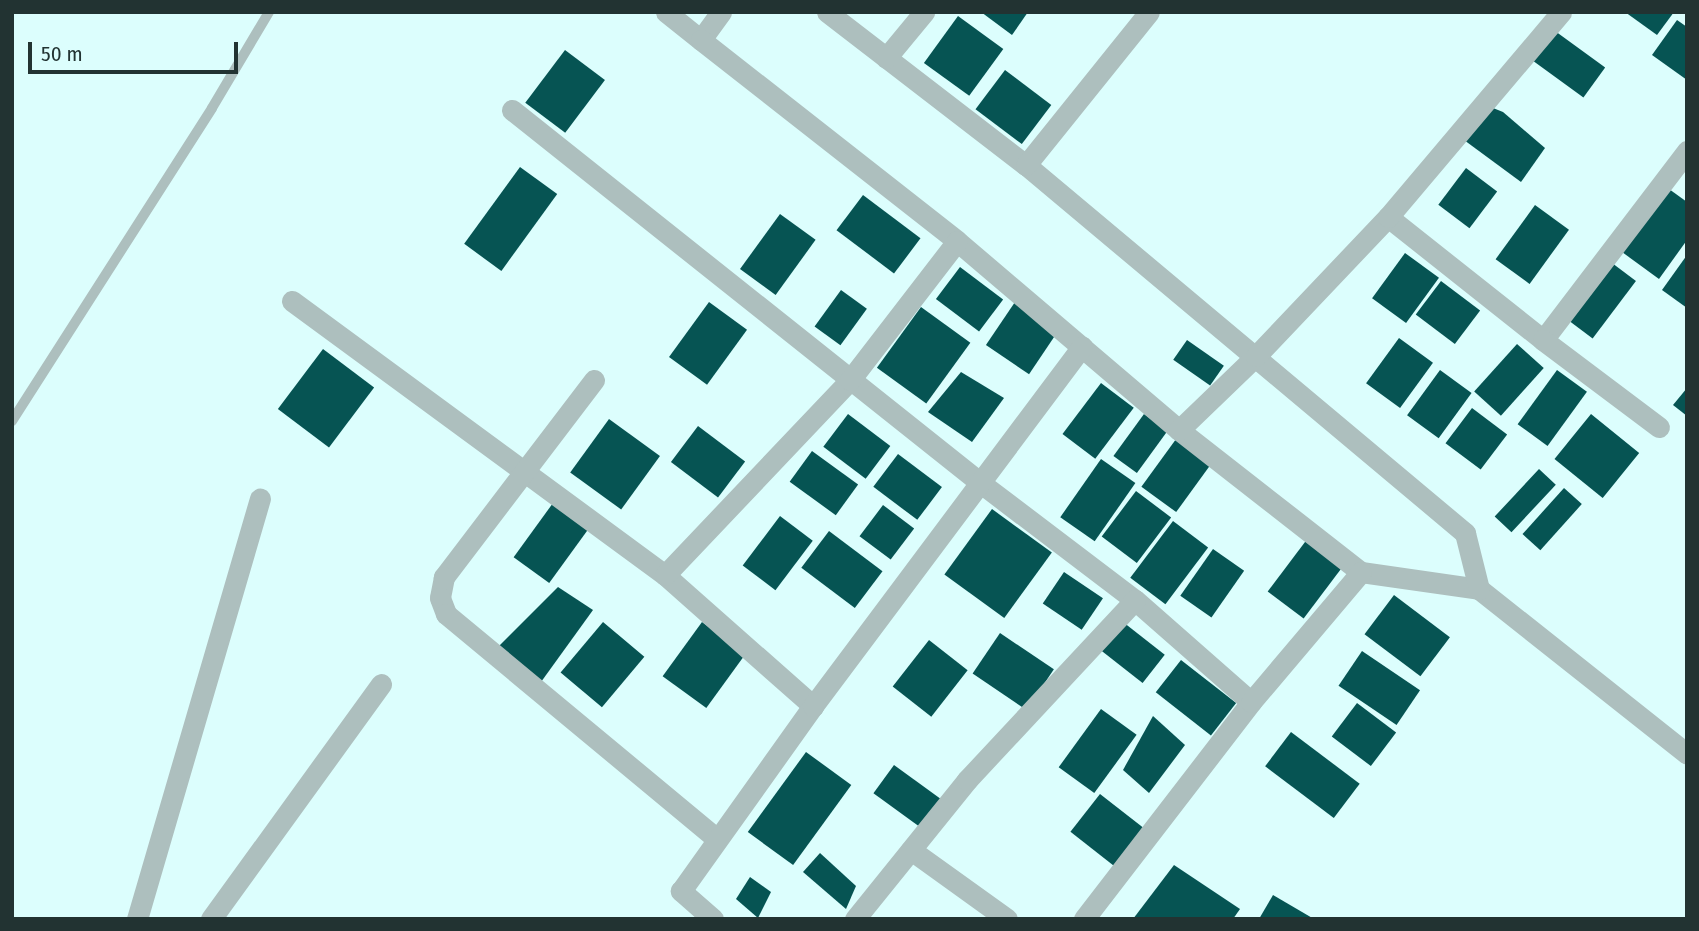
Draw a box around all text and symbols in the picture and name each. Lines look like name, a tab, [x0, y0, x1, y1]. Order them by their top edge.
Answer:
scale bar	[32, 28, 242, 72]
text: 50 m	[41, 41, 83, 67]

